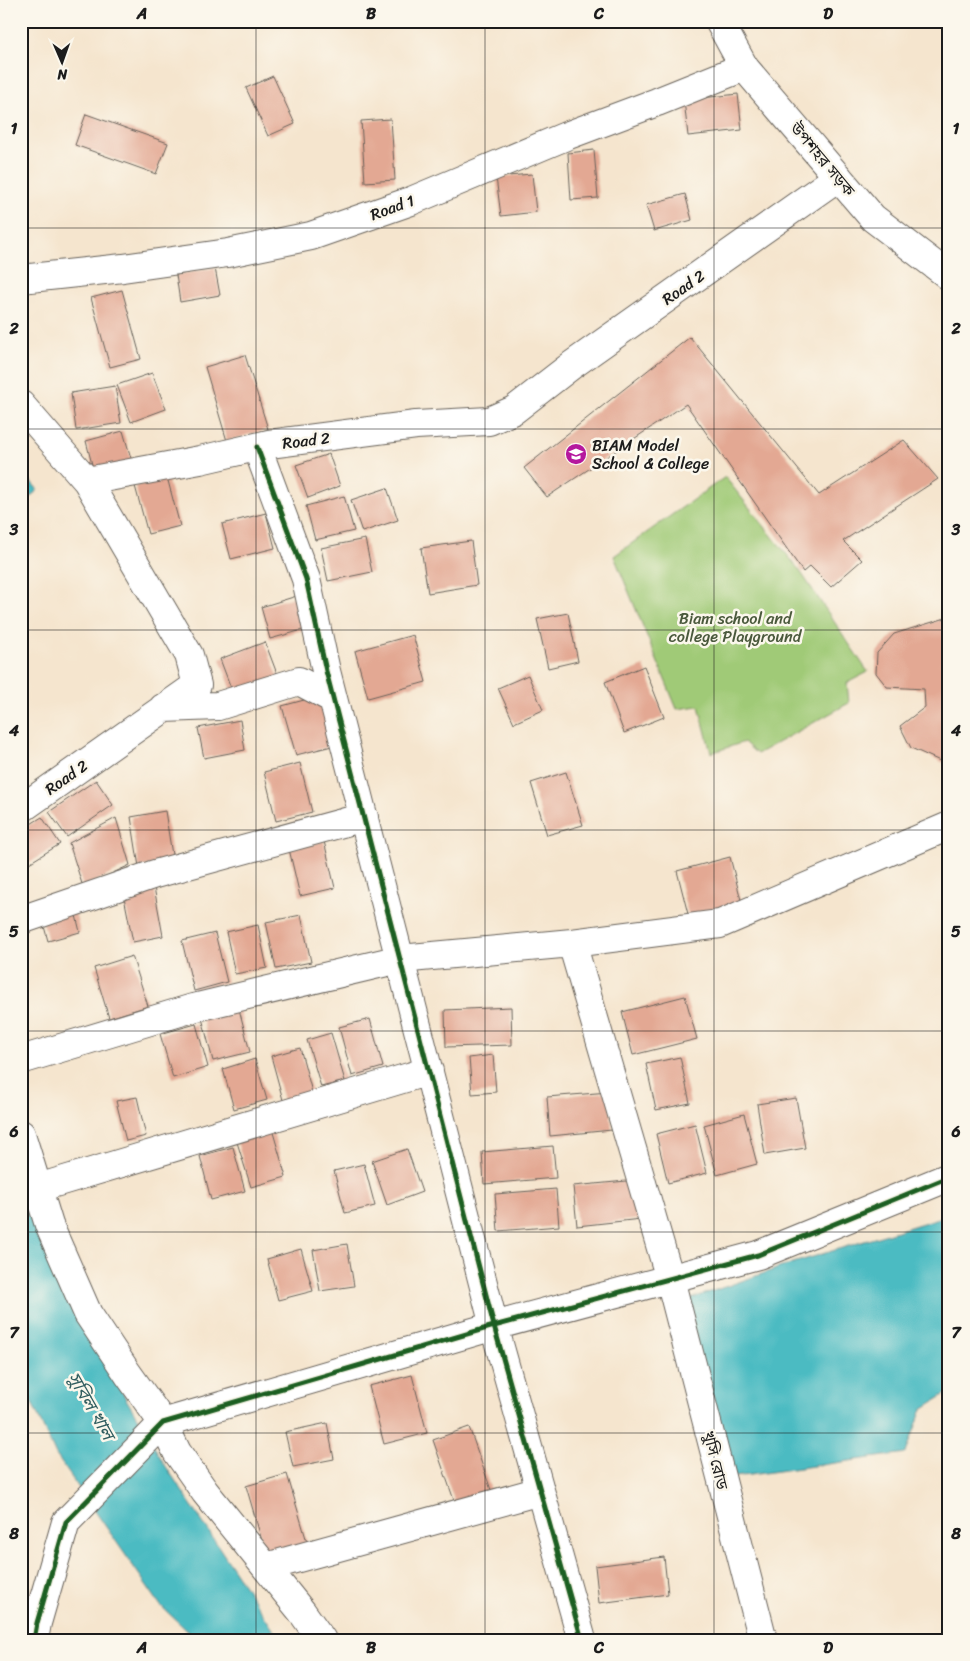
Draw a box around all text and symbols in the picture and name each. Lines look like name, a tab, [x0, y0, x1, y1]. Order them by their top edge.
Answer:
text: A	[136, 0, 147, 28]
text: B	[366, 0, 377, 28]
text: C	[593, 0, 605, 28]
text: D	[823, 0, 833, 28]
north arrow	[38, 38, 88, 88]
text: N	[57, 62, 69, 87]
text: 1	[11, 114, 18, 143]
text: 1	[953, 114, 960, 143]
street label: উপশহর সড়ক	[782, 115, 863, 204]
street label: Road 1	[366, 186, 419, 229]
street label: Road 2	[655, 262, 711, 313]
text: 2	[8, 314, 19, 343]
text: 2	[950, 314, 961, 343]
street label: Road 2	[281, 423, 332, 458]
place label: BIAM Model School & College	[592, 431, 709, 478]
school or university icon: BIAM Model School & College	[564, 442, 588, 466]
text: 3	[9, 515, 19, 544]
text: 3	[951, 515, 961, 544]
park label: Biam school and college Playground	[669, 604, 803, 651]
text: 4	[8, 716, 19, 745]
text: 4	[950, 716, 961, 745]
street label: Road 2	[38, 752, 94, 803]
text: 5	[9, 917, 19, 946]
text: 5	[951, 917, 961, 946]
text: 6	[8, 1117, 19, 1146]
text: 6	[950, 1117, 961, 1146]
text: 7	[9, 1318, 20, 1347]
text: 7	[951, 1318, 962, 1347]
water label: সুবিল খাল	[59, 1366, 125, 1450]
street label: খুসি রোড	[694, 1428, 737, 1493]
text: 8	[8, 1519, 19, 1548]
text: 8	[950, 1519, 961, 1548]
text: A	[136, 1633, 147, 1661]
text: B	[366, 1633, 377, 1661]
text: C	[593, 1633, 605, 1661]
text: D	[823, 1633, 833, 1661]

